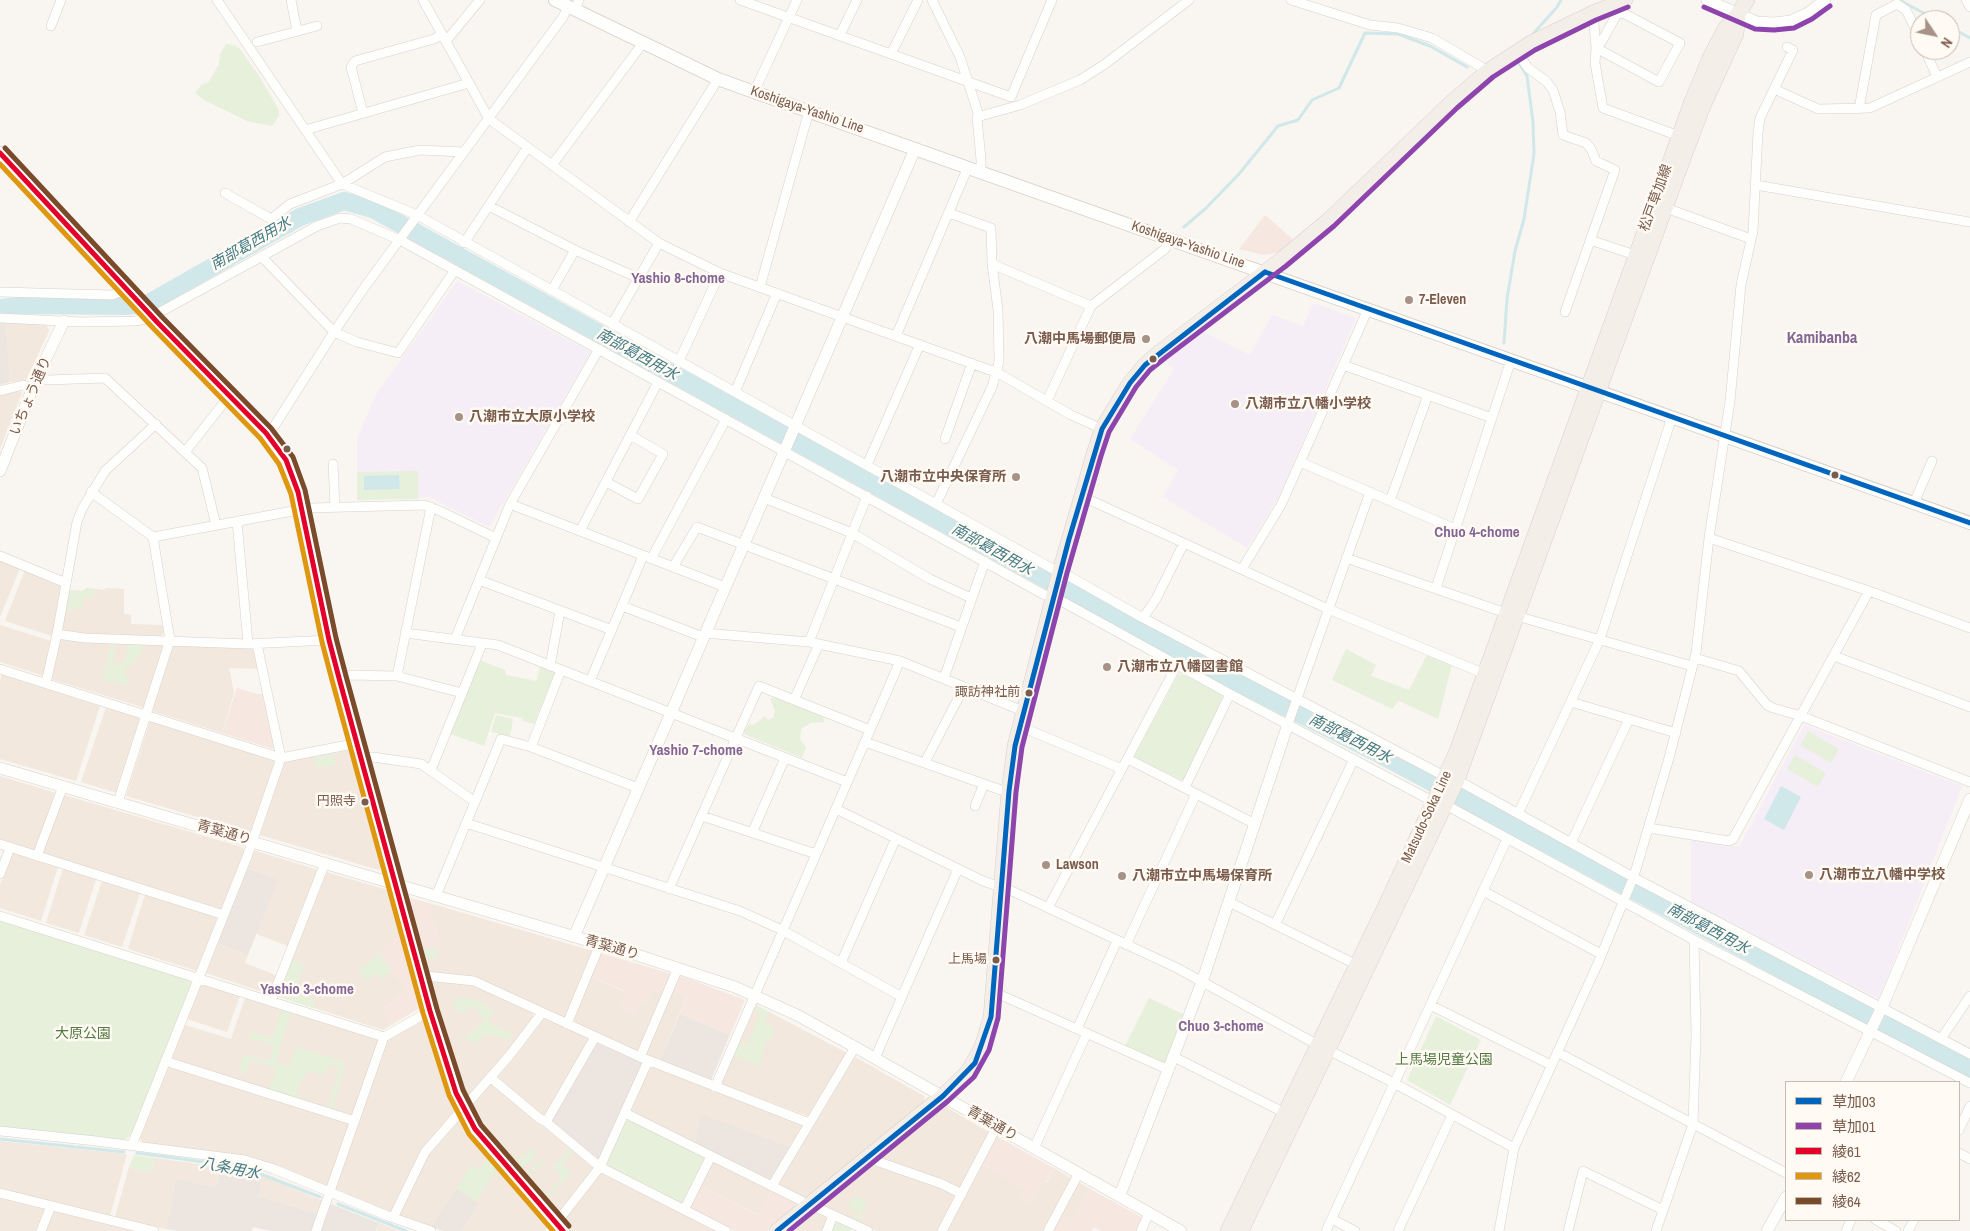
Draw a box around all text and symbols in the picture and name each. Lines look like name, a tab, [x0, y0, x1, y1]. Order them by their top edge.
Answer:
north arrow	[1910, 10, 1960, 60]
text: N	[1937, 34, 1956, 51]
street label: Koshigaya-Yashio Line	[748, 83, 866, 137]
street label: 松戸草加線	[1636, 162, 1676, 234]
water label: 南部葛西用水	[208, 214, 294, 274]
street label: Koshigaya-Yashio Line	[1129, 218, 1247, 272]
district label: Yashio 8-chome	[631, 270, 725, 288]
place label: 7-Eleven	[1419, 292, 1466, 308]
marker: 7-Eleven	[1403, 294, 1415, 306]
water label: 南部葛西用水	[593, 325, 681, 385]
district label: Kamibanba	[1787, 329, 1857, 349]
place label: 八潮中馬場郵便局	[1024, 331, 1136, 347]
marker: 八潮中馬場郵便局	[1140, 333, 1152, 345]
street label: いちょう通り	[7, 354, 55, 438]
unlabelled marker	[1148, 354, 1158, 364]
place label: 八潮市立八幡小学校	[1245, 396, 1371, 412]
marker: 八潮市立八幡小学校	[1229, 398, 1241, 410]
place label: 八潮市立大原小学校	[469, 409, 595, 425]
marker: 八潮市立大原小学校	[453, 411, 465, 423]
unlabelled marker	[282, 444, 292, 454]
place label: 八潮市立中央保育所	[880, 469, 1006, 485]
unlabelled marker	[1830, 470, 1840, 480]
marker: 八潮市立中央保育所	[1010, 471, 1022, 483]
water label: 南部葛西用水	[948, 520, 1036, 580]
district label: Chuo 4-chome	[1434, 524, 1520, 542]
place label: 八潮市立八幡図書館	[1117, 659, 1243, 675]
marker: 八潮市立八幡図書館	[1101, 661, 1113, 673]
place label: 諏訪神社前	[955, 685, 1020, 701]
marker: 諏訪神社前	[1024, 688, 1034, 698]
water label: 南部葛西用水	[1306, 711, 1394, 767]
district label: Yashio 7-chome	[649, 742, 743, 760]
street label: Matsudo-Soka Line	[1398, 768, 1456, 866]
place label: 円照寺	[317, 794, 356, 810]
marker: 円照寺	[360, 797, 370, 807]
street label: 青葉通り	[195, 817, 253, 849]
place label: Lawson	[1056, 857, 1099, 873]
marker: Lawson	[1040, 859, 1052, 871]
place label: 八潮市立八幡中学校	[1819, 867, 1945, 883]
place label: 八潮市立中馬場保育所	[1132, 868, 1272, 884]
marker: 八潮市立八幡中学校	[1803, 869, 1815, 881]
marker: 八潮市立中馬場保育所	[1116, 870, 1128, 882]
water label: 南部葛西用水	[1664, 900, 1752, 958]
street label: 青葉通り	[583, 932, 641, 964]
place label: 上馬場	[948, 952, 987, 968]
marker: 上馬場	[991, 955, 1001, 965]
district label: Yashio 3-chome	[260, 981, 354, 999]
district label: Chuo 3-chome	[1178, 1018, 1264, 1036]
park label: 大原公園	[55, 1026, 111, 1042]
park label: 上馬場児童公園	[1395, 1052, 1493, 1068]
legend	[1785, 1081, 1960, 1221]
text: 草加03	[1832, 1091, 1876, 1112]
street label: 青葉通り	[964, 1103, 1020, 1145]
text: 草加01	[1832, 1116, 1876, 1137]
text: 綾61	[1832, 1141, 1861, 1162]
water label: 八条用水	[199, 1154, 261, 1184]
text: 綾62	[1832, 1166, 1861, 1187]
text: 綾64	[1832, 1191, 1861, 1212]

